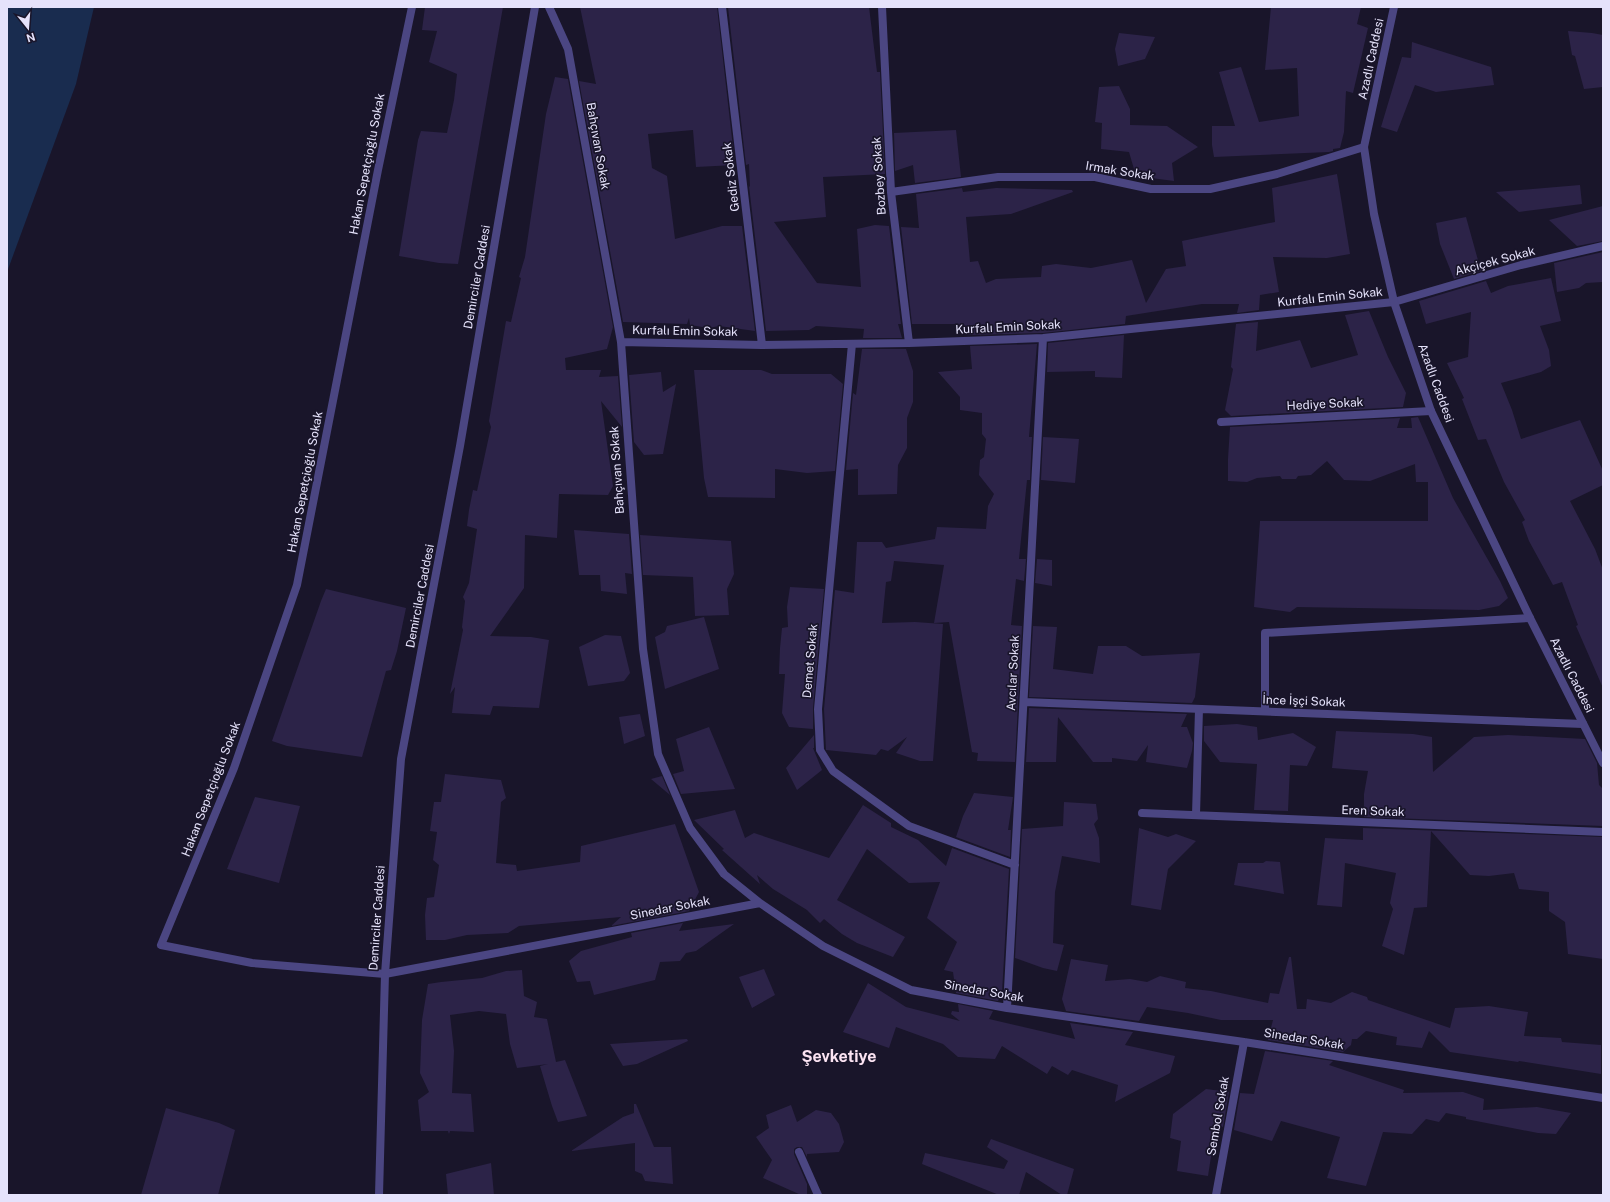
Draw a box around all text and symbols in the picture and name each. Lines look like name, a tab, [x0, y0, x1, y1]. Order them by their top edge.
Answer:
north arrow	[8, 8, 48, 48]
street label: Azadlı Caddesi	[1356, 17, 1386, 101]
text: N	[25, 31, 37, 45]
street label: Hakan Sepetçioğlu Sokak	[346, 92, 388, 236]
street label: Bahçıvan Sokak	[583, 101, 613, 191]
street label: Bozbey Sokak	[869, 136, 889, 216]
street label: Gediz Sokak	[720, 142, 742, 212]
street label: Irmak Sokak	[1085, 159, 1156, 183]
street label: Demirciler Caddesi	[461, 224, 493, 330]
street label: Akçiçek Sokak	[1453, 244, 1537, 278]
street label: Kurfalı Emin Sokak	[1277, 284, 1384, 309]
street label: Kurfalı Emin Sokak	[955, 317, 1061, 337]
street label: Kurfalı Emin Sokak	[632, 323, 738, 339]
street label: Azadlı Caddesi	[1415, 342, 1457, 424]
street label: Hediye Sokak	[1286, 395, 1364, 413]
street label: Hakan Sepetçioğlu Sokak	[284, 410, 326, 554]
street label: Bahçıvan Sokak	[607, 425, 627, 514]
street label: Demirciler Caddesi	[403, 543, 437, 649]
street label: Demet Sokak	[800, 623, 820, 699]
street label: Avcılar Sokak	[1004, 635, 1022, 711]
street label: Azadlı Caddesi	[1547, 635, 1597, 715]
street label: İnce İşçi Sokak	[1262, 693, 1346, 709]
street label: Hakan Sepetçioğlu Sokak	[179, 719, 243, 859]
street label: Eren Sokak	[1341, 803, 1405, 819]
street label: Demirciler Caddesi	[366, 865, 388, 971]
street label: Sinedar Sokak	[629, 893, 711, 923]
street label: Sinedar Sokak	[943, 977, 1025, 1005]
street label: Sinedar Sokak	[1263, 1026, 1345, 1052]
district label: Şevketiye	[801, 1047, 877, 1066]
street label: Sembol Sokak	[1204, 1075, 1232, 1157]

